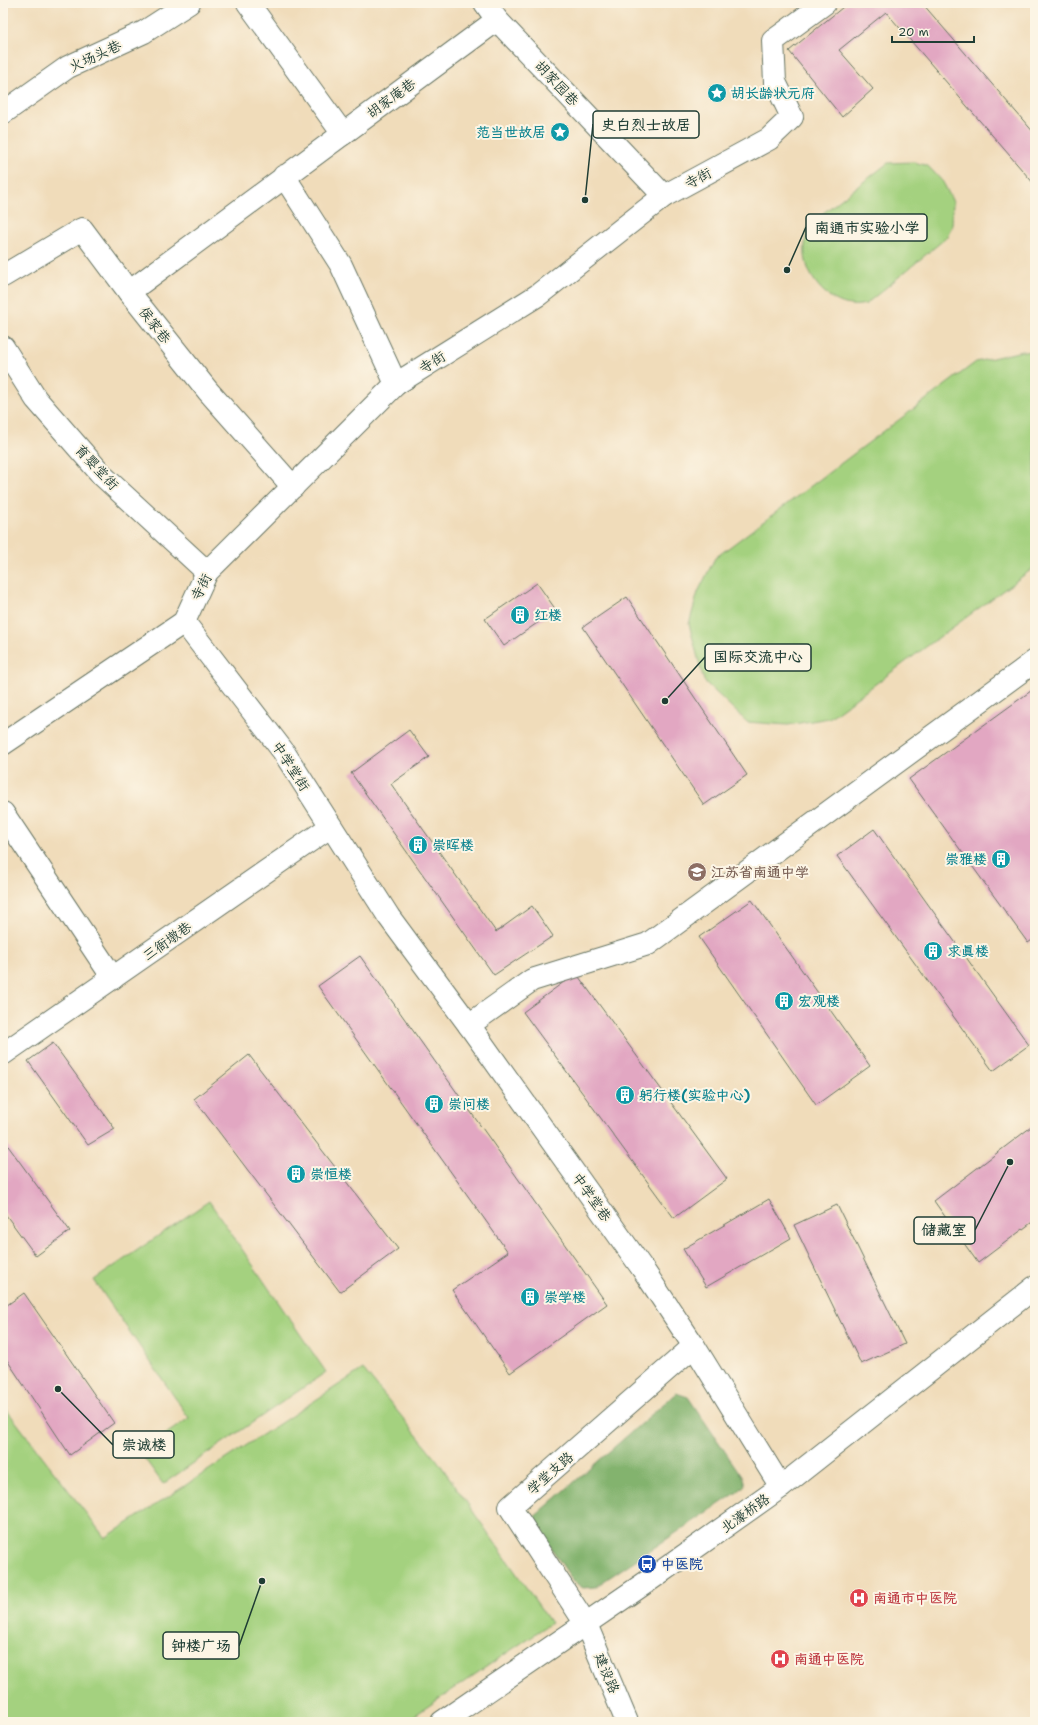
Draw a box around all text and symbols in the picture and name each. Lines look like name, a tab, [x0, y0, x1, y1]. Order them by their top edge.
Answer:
scale bar	[892, 18, 974, 44]
text: 20 m	[898, 24, 929, 40]
street label: 火场头巷	[66, 36, 125, 76]
street label: 胡家园巷	[531, 56, 583, 110]
street label: 胡家庵巷	[363, 74, 420, 122]
place icon: 胡长龄状元府	[706, 82, 728, 104]
place label: 胡长龄状元府	[731, 84, 815, 102]
callout: 史白烈士故居	[593, 111, 699, 138]
text: 史白烈士故居	[601, 115, 691, 135]
place icon: 范当世故居	[549, 121, 571, 143]
place label: 范当世故居	[476, 123, 546, 141]
street label: 寺街	[681, 163, 715, 193]
callout: 南通市实验小学	[806, 214, 927, 241]
text: 南通市实验小学	[814, 218, 920, 238]
street label: 侯家巷	[135, 303, 176, 348]
street label: 寺街	[415, 347, 449, 377]
street label: 育婴堂街	[71, 440, 123, 494]
street label: 寺街	[187, 570, 215, 604]
building icon: 红楼	[509, 604, 531, 626]
place label: 红楼	[534, 606, 562, 624]
callout: 国际交流中心	[705, 644, 811, 671]
text: 国际交流中心	[713, 647, 803, 667]
street label: 中学堂街	[268, 738, 314, 794]
building icon: 崇晖楼	[407, 834, 429, 856]
place label: 崇晖楼	[432, 836, 474, 854]
building icon: 崇雅楼	[990, 848, 1012, 870]
place label: 崇雅楼	[945, 850, 987, 868]
school or university icon: 江苏省南通中学	[686, 861, 708, 883]
place label: 江苏省南通中学	[711, 863, 809, 881]
street label: 三衙墩巷	[139, 917, 196, 964]
building icon: 求真楼	[922, 940, 944, 962]
place label: 求真楼	[947, 942, 989, 960]
building icon: 宏观楼	[773, 990, 795, 1012]
place label: 宏观楼	[798, 992, 840, 1010]
building icon: 躬行楼(实验中心)	[614, 1084, 636, 1106]
place label: 躬行楼(实验中心)	[639, 1086, 750, 1104]
building icon: 崇问楼	[423, 1093, 445, 1115]
place label: 崇问楼	[448, 1095, 490, 1113]
building icon: 崇恒楼	[285, 1163, 307, 1185]
place label: 崇恒楼	[310, 1165, 352, 1183]
street label: 中学堂巷	[569, 1169, 616, 1226]
callout: 储藏室	[914, 1217, 975, 1244]
text: 储藏室	[921, 1220, 967, 1240]
building icon: 崇学楼	[519, 1286, 541, 1308]
place label: 崇学楼	[544, 1288, 586, 1306]
callout: 崇诚楼	[113, 1431, 174, 1458]
text: 崇诚楼	[121, 1435, 167, 1455]
street label: 学堂支路	[523, 1448, 577, 1498]
street label: 北濠桥路	[717, 1490, 773, 1536]
bus stop icon: 中医院	[636, 1553, 658, 1575]
place label: 中医院	[661, 1555, 703, 1573]
hospital icon: 南通市中医院	[848, 1587, 870, 1609]
place label: 南通市中医院	[873, 1589, 957, 1607]
callout: 钟楼广场	[163, 1632, 239, 1659]
text: 钟楼广场	[171, 1636, 231, 1656]
hospital icon: 南通中医院	[769, 1648, 791, 1670]
street label: 建设路	[591, 1650, 623, 1696]
place label: 南通中医院	[794, 1650, 864, 1668]

